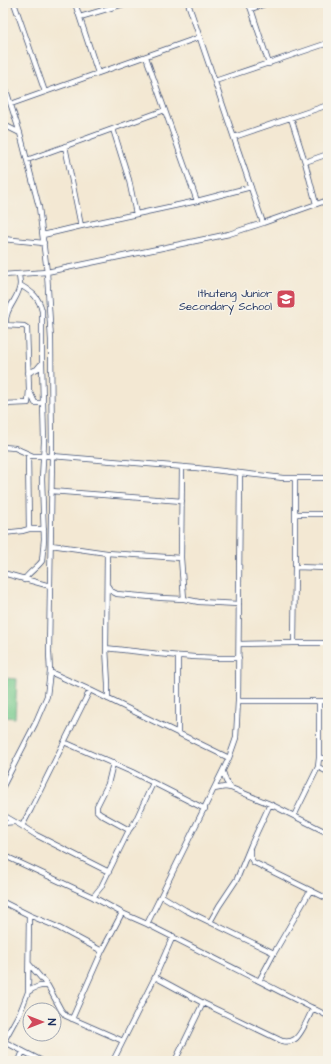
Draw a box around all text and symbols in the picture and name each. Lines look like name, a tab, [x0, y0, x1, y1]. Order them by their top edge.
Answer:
place label: Ithuteng Junior Secondary School	[179, 286, 272, 315]
school or university icon: Ithuteng Junior Secondary School	[275, 288, 297, 310]
north arrow	[22, 1002, 62, 1042]
text: N	[44, 1019, 59, 1026]

